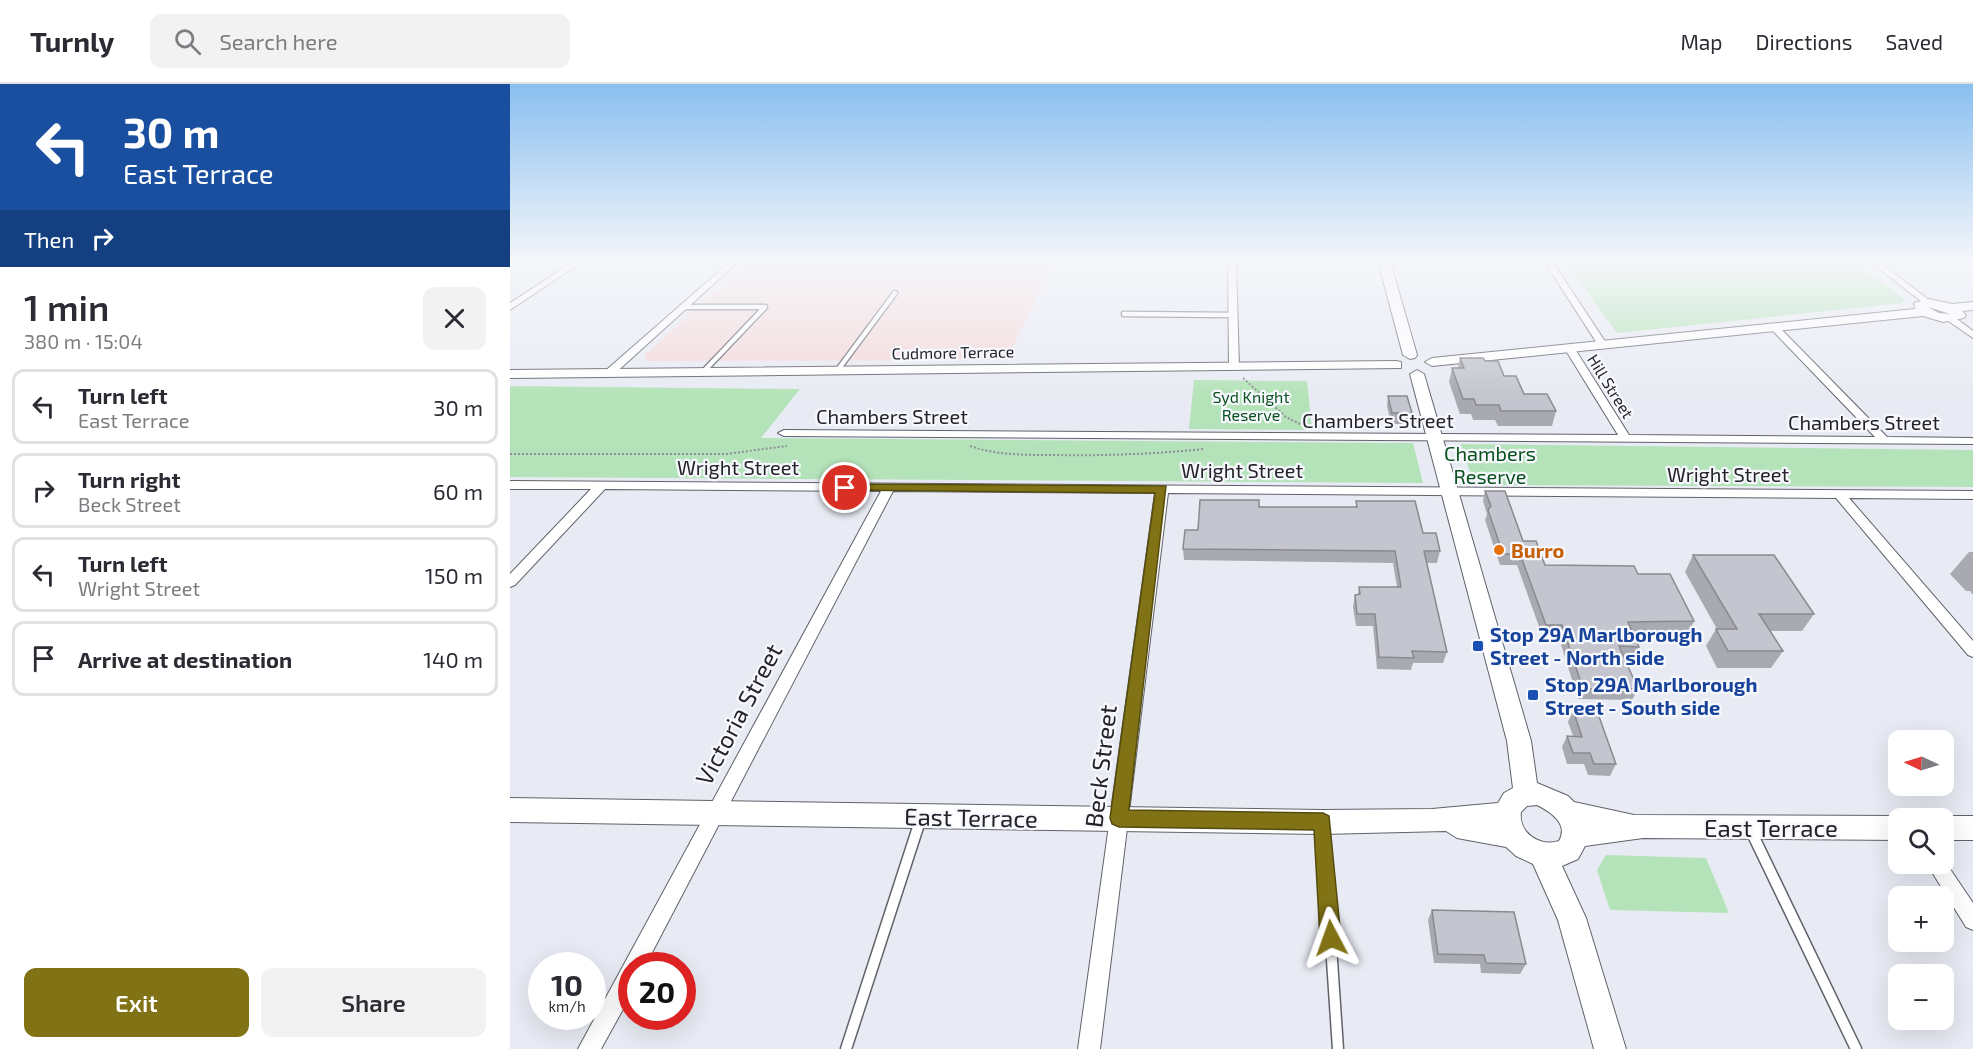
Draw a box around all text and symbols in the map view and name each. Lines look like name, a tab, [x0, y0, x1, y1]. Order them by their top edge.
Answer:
search box	[150, 14, 570, 68]
text: Turnly	[30, 24, 114, 58]
icon: search	[171, 25, 204, 58]
text: Search here	[219, 28, 338, 54]
text: Map	[1680, 29, 1723, 54]
text: Directions	[1756, 29, 1852, 54]
text: Saved	[1885, 29, 1943, 54]
text: 30 m	[123, 106, 219, 156]
icon: left	[24, 108, 102, 186]
text: East Terrace	[123, 157, 273, 189]
icon: right	[86, 222, 119, 255]
text: Then	[24, 226, 74, 252]
text: 1 min	[24, 285, 109, 328]
button: close	[423, 287, 486, 350]
text: 380 m · 15:04	[24, 329, 143, 353]
street label: Cudmore Terrace	[892, 341, 1014, 363]
street label: Hill Street	[1584, 351, 1638, 421]
text: Turn left	[78, 382, 167, 408]
park label: Syd Knight Reserve	[1212, 387, 1290, 424]
icon: left	[27, 390, 60, 423]
text: 30 m	[433, 394, 483, 420]
street label: Chambers Street	[816, 404, 968, 428]
text: East Terrace	[78, 408, 189, 432]
street label: Chambers Street	[1302, 408, 1454, 432]
street label: Chambers Street	[1788, 410, 1940, 434]
park label: Chambers Reserve	[1444, 441, 1536, 488]
street label: Wright Street	[677, 455, 799, 479]
street label: Wright Street	[1181, 458, 1303, 482]
pin	[819, 462, 870, 513]
street label: Wright Street	[1667, 462, 1789, 486]
text: Turn right	[78, 466, 180, 492]
icon: arrive	[828, 471, 861, 504]
icon: right	[27, 474, 60, 507]
text: 60 m	[433, 478, 483, 504]
text: Beck Street	[78, 492, 181, 516]
place label: Burro	[1511, 538, 1564, 562]
marker: Burro	[1492, 543, 1506, 557]
text: Turn left	[78, 550, 167, 576]
icon: left	[27, 558, 60, 591]
text: 150 m	[425, 562, 483, 588]
text: Wright Street	[78, 576, 200, 600]
place label: Stop 29A Marlborough Street - North side	[1490, 622, 1702, 669]
street label: Victoria Street	[689, 638, 787, 790]
marker: Stop 29A Marlborough Street - North side	[1471, 639, 1485, 653]
icon: arrive	[27, 642, 60, 675]
text: Arrive at destination	[78, 646, 292, 672]
text: 140 m	[423, 646, 483, 672]
place label: Stop 29A Marlborough Street - South side	[1545, 672, 1757, 719]
marker: Stop 29A Marlborough Street - South side	[1526, 688, 1540, 702]
street label: Beck Street	[1078, 703, 1122, 829]
north arrow	[1888, 730, 1954, 796]
map controls	[1888, 730, 1954, 1030]
street label: East Terrace	[904, 801, 1038, 833]
button: search	[1888, 808, 1954, 874]
street label: East Terrace	[1704, 813, 1838, 842]
button: +	[1888, 886, 1954, 952]
position arrow	[1299, 906, 1363, 970]
speed limit sign: 20	[618, 952, 696, 1030]
button: −	[1888, 964, 1954, 1030]
text: 10	[551, 966, 583, 1002]
button: Exit	[24, 968, 249, 1037]
button: Share	[261, 968, 486, 1037]
text: km/h	[548, 997, 586, 1015]

